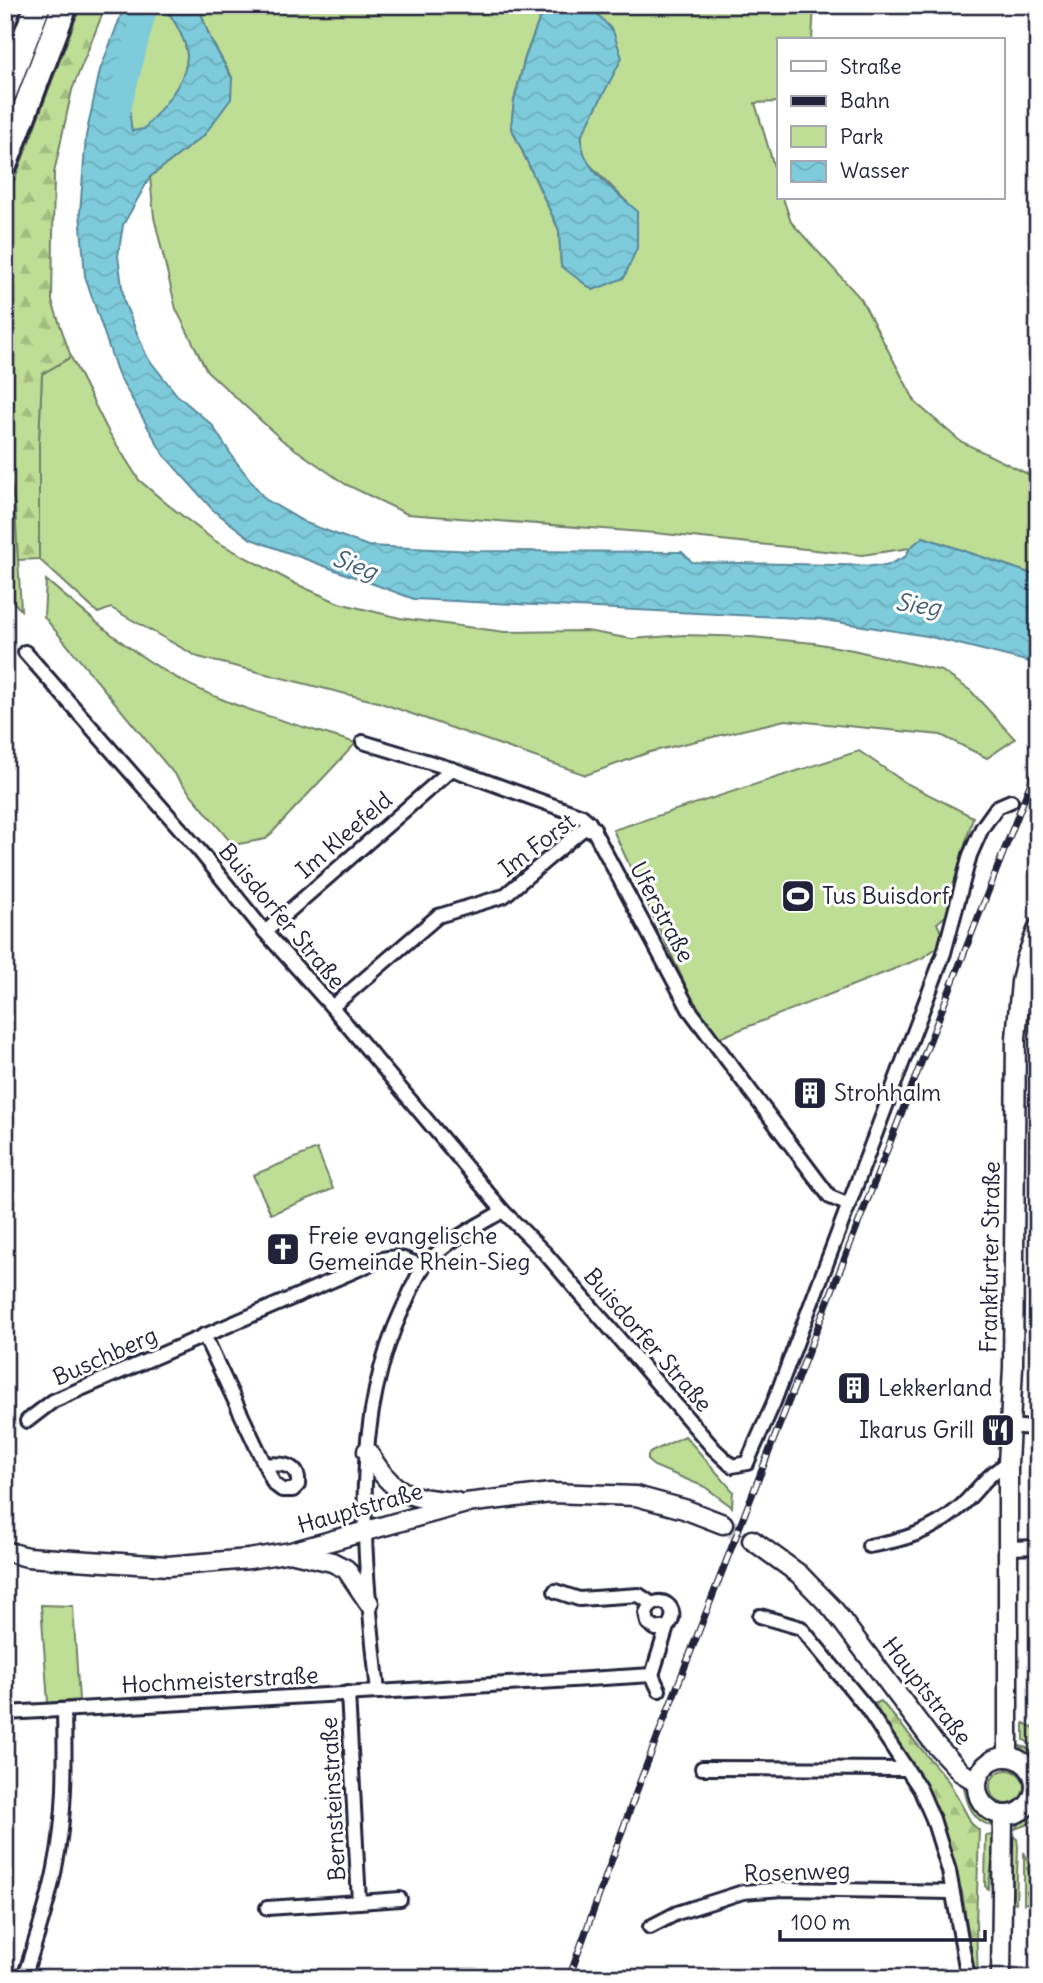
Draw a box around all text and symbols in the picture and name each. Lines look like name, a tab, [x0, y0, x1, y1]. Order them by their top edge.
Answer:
legend	[777, 38, 1004, 200]
text: Straße	[840, 53, 901, 80]
text: Bahn	[840, 87, 890, 114]
text: Park	[840, 123, 883, 150]
text: Wasser	[840, 157, 910, 184]
water label: Sieg	[329, 542, 383, 586]
water label: Sieg	[894, 586, 944, 622]
street label: Im Kleefeld	[290, 785, 398, 884]
street label: Im Forst	[493, 806, 581, 883]
street label: Buisdorfer Straße	[213, 837, 352, 995]
street label: Uferstraße	[624, 856, 701, 967]
sports icon: Tus Buisdorf	[779, 877, 817, 915]
place label: Tus Buisdorf	[822, 881, 950, 910]
building icon: Strohhalm	[791, 1074, 829, 1112]
place label: Strohhalm	[834, 1078, 941, 1107]
street label: Frankfurter Straße	[973, 1161, 1006, 1353]
place label: Freie evangelische Gemeinde Rhein-Sieg	[308, 1221, 530, 1276]
church icon: Freie evangelische Gemeinde Rhein-Sieg	[264, 1230, 302, 1268]
street label: Buisdorfer Straße	[578, 1262, 719, 1418]
street label: Buschberg	[48, 1320, 161, 1391]
building icon: Lekkerland	[835, 1369, 873, 1407]
place label: Lekkerland	[878, 1373, 992, 1402]
restaurant icon: Ikarus Grill	[979, 1411, 1017, 1449]
place label: Ikarus Grill	[859, 1415, 974, 1444]
street label: Hauptstraße	[294, 1476, 426, 1539]
street label: Hauptstraße	[876, 1631, 979, 1750]
street label: Hochmeisterstraße	[121, 1660, 319, 1699]
street label: Bernsteinstraße	[314, 1716, 351, 1882]
street label: Rosenweg	[743, 1855, 851, 1888]
scale bar	[780, 1899, 985, 1943]
text: 100 m	[791, 1909, 850, 1936]

